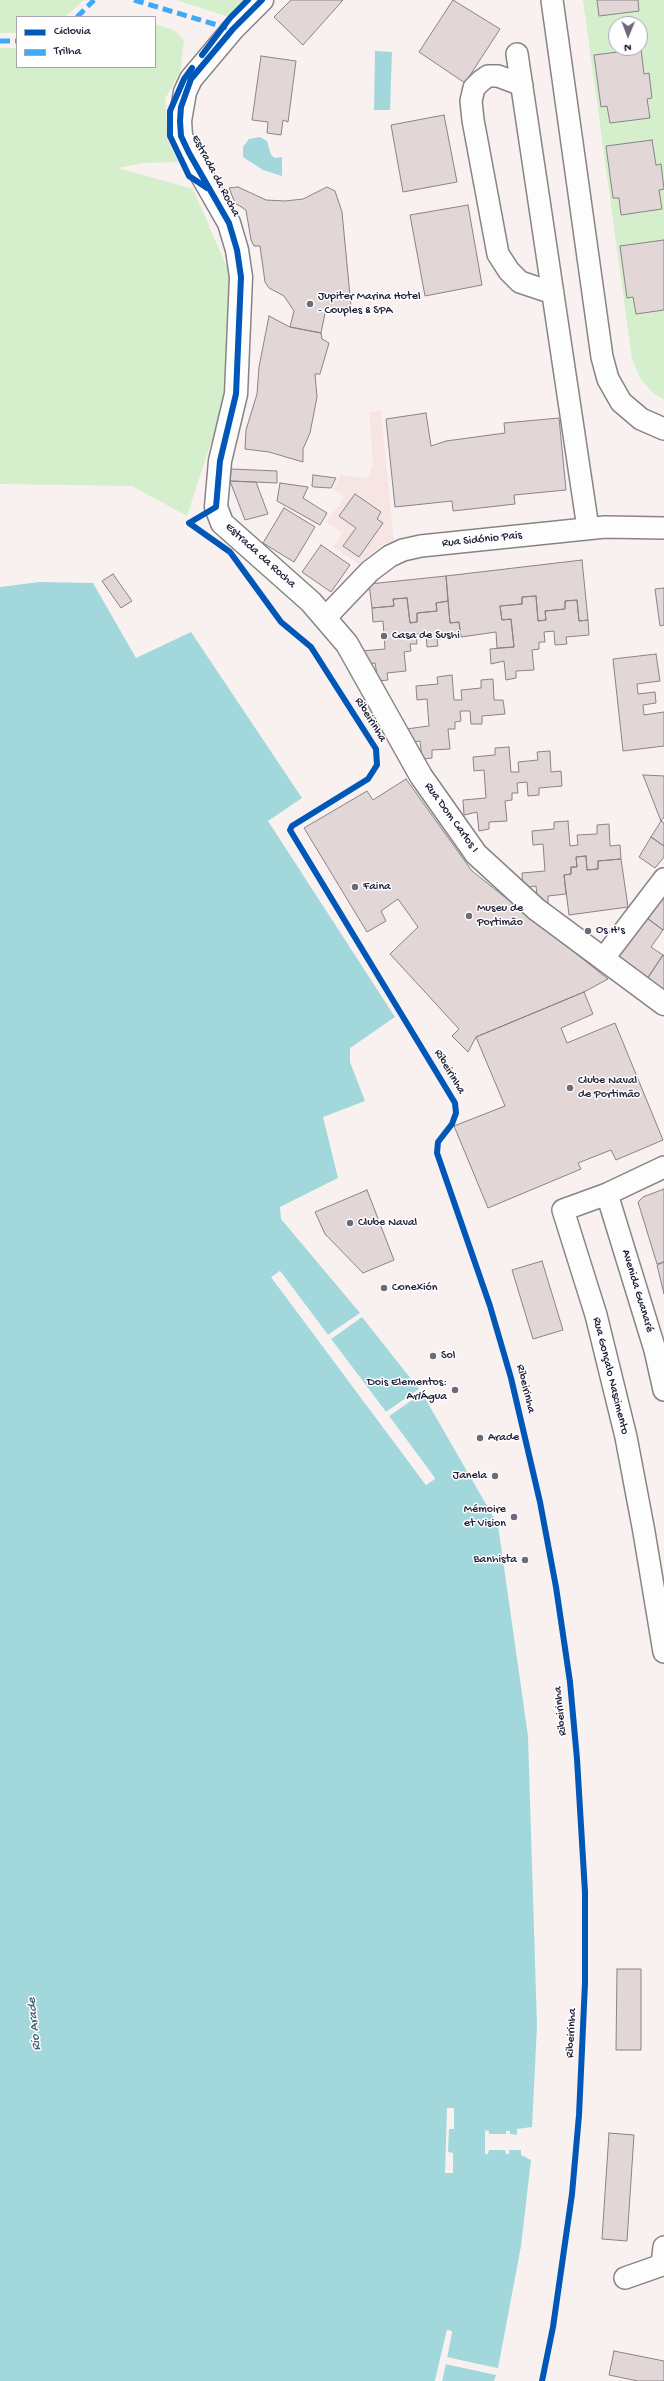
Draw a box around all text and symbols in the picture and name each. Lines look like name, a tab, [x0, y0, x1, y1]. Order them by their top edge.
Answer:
legend	[16, 16, 156, 68]
north arrow	[608, 16, 648, 56]
text: Ciclovia	[54, 25, 91, 39]
text: N	[624, 41, 632, 53]
text: Trilha	[54, 45, 81, 59]
street label: Estrada da Rocha	[187, 133, 243, 219]
place label: Jupiter Marina Hotel - Couples & SPA	[318, 290, 421, 318]
marker: Jupiter Marina Hotel - Couples & SPA	[305, 299, 315, 309]
street label: Estrada da Rocha	[222, 520, 298, 592]
street label: Rua Sidónio Pais	[441, 529, 523, 551]
place label: Casa de Sushi	[392, 629, 460, 643]
marker: Casa de Sushi	[379, 631, 389, 641]
street label: Ribeirinha	[351, 695, 389, 745]
street label: Rua Dom Carlos I	[421, 780, 481, 856]
place label: Faina	[363, 880, 391, 894]
marker: Faina	[350, 882, 360, 892]
place label: Museu de Portimão	[477, 902, 523, 930]
marker: Museu de Portimão	[464, 911, 474, 921]
place label: Os H's	[596, 924, 625, 938]
marker: Os H's	[583, 926, 593, 936]
street label: Ribeirinha	[430, 1047, 468, 1097]
place label: Clube Naval de Portimão	[578, 1074, 640, 1102]
marker: Clube Naval de Portimão	[565, 1083, 575, 1093]
place label: Clube Naval	[358, 1216, 417, 1230]
marker: Clube Naval	[345, 1218, 355, 1228]
street label: Avenida Guanaré	[618, 1248, 656, 1334]
place label: Conexión	[392, 1281, 437, 1295]
marker: Conexión	[379, 1283, 389, 1293]
street label: Rua Gonçalo Nascimento	[588, 1316, 632, 1436]
place label: Sol	[441, 1349, 455, 1363]
marker: Sol	[428, 1351, 438, 1361]
street label: Ribeirinha	[512, 1363, 538, 1415]
place label: Dois Elementos: Ar/Água	[367, 1376, 447, 1404]
marker: Dois Elementos: Ar/Água	[450, 1385, 460, 1395]
place label: Arade	[488, 1431, 519, 1445]
marker: Arade	[475, 1433, 485, 1443]
place label: Janela	[453, 1469, 487, 1483]
marker: Janela	[490, 1471, 500, 1481]
place label: Mémoire et Vision	[464, 1503, 506, 1531]
marker: Mémoire et Vision	[509, 1512, 519, 1522]
place label: Banhista	[473, 1553, 517, 1567]
marker: Banhista	[520, 1555, 530, 1565]
street label: Ribeirinha	[551, 1686, 571, 1736]
water label: Rio Arade	[24, 1997, 46, 2051]
street label: Ribeirinha	[564, 2008, 580, 2058]

